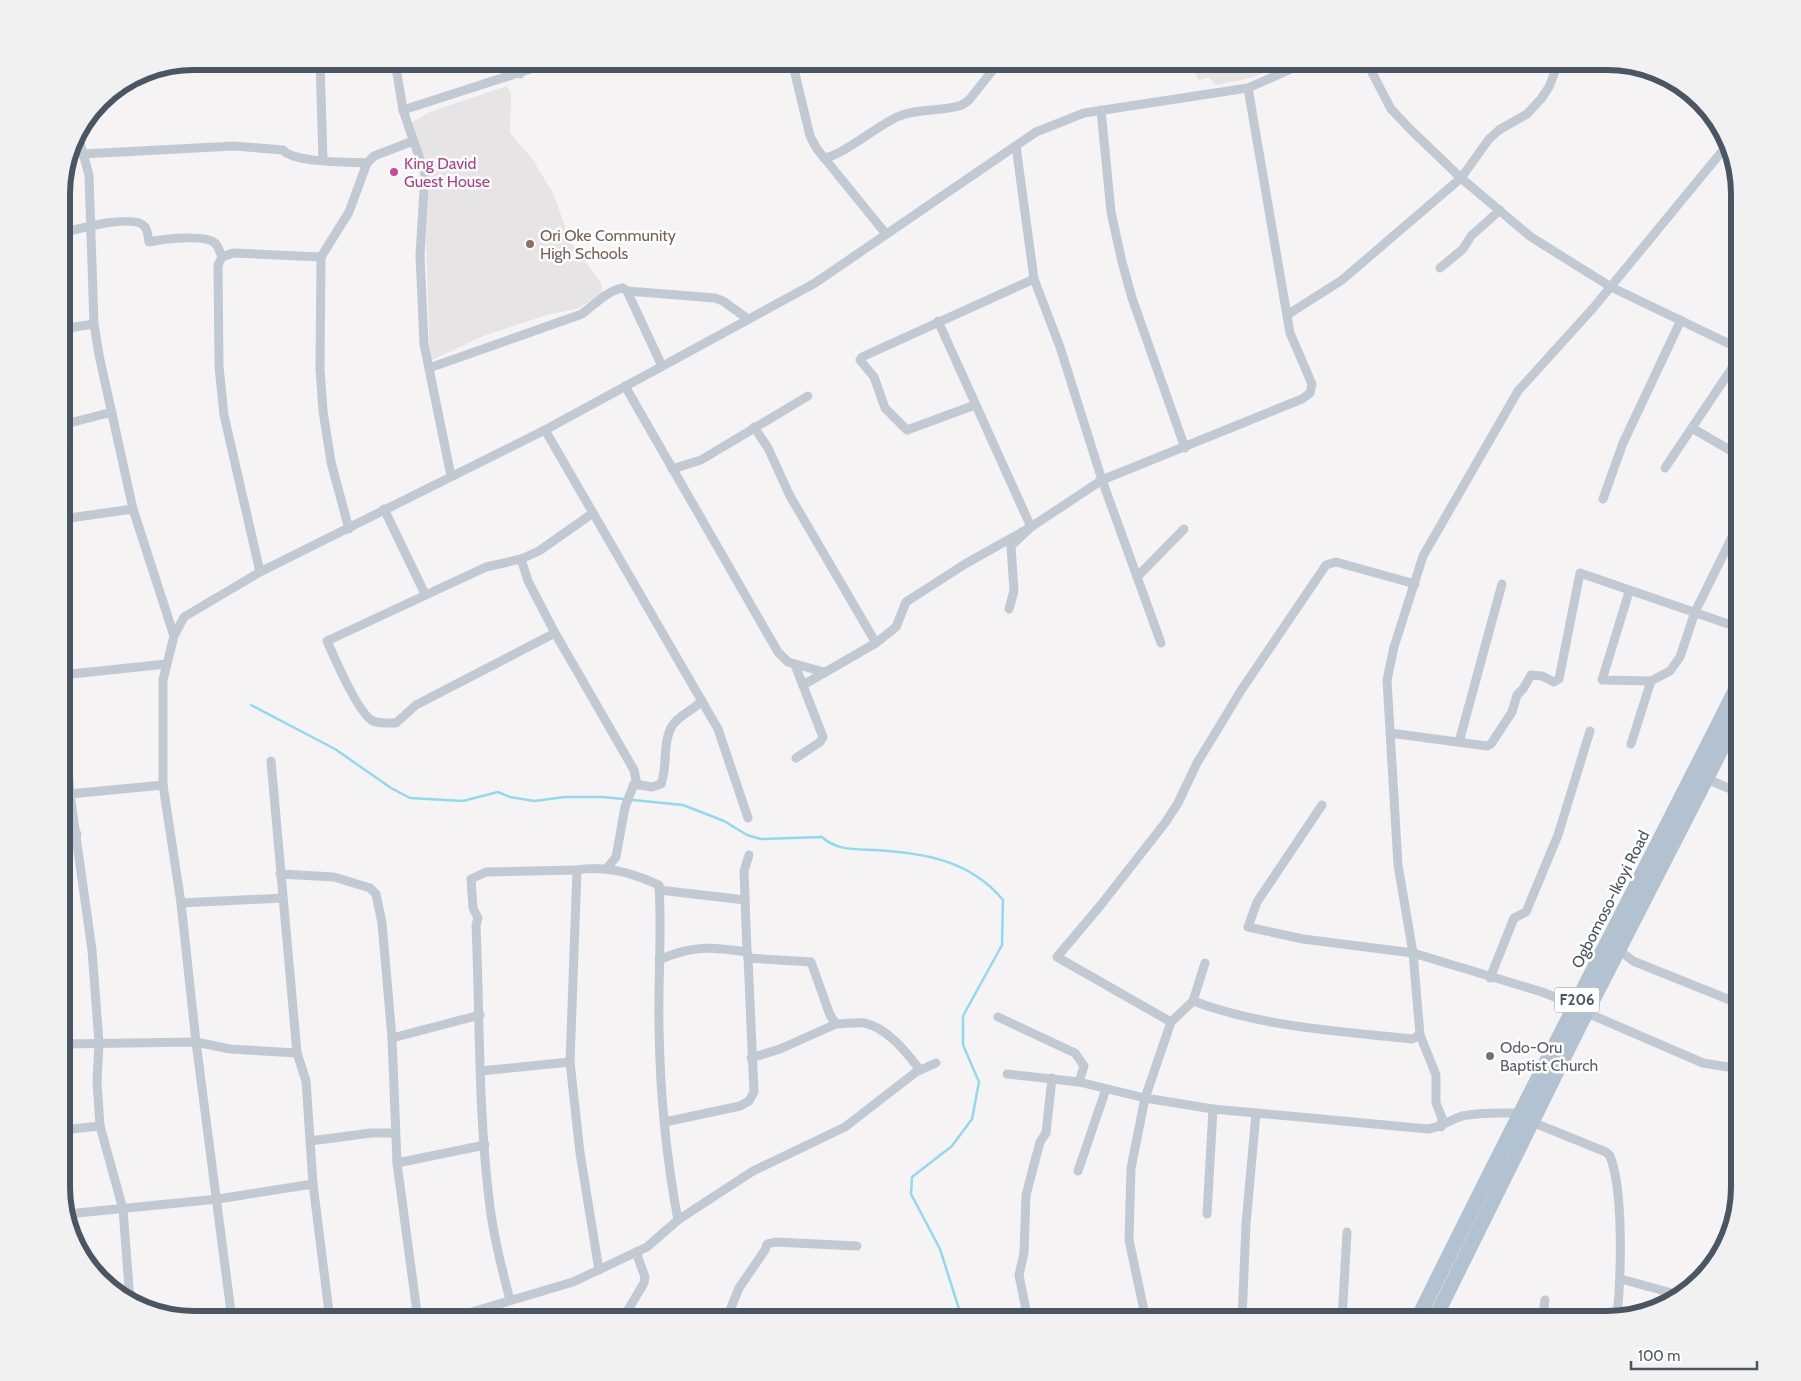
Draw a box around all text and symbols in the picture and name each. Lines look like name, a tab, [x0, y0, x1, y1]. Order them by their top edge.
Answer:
place label: King David Guest House	[404, 154, 490, 191]
marker: King David Guest House	[388, 166, 400, 178]
place label: Ori Oke Community High Schools	[540, 226, 676, 263]
marker: Ori Oke Community High Schools	[524, 238, 536, 250]
street label: Ogbomoso-Ikoyi Road	[1567, 827, 1653, 971]
road number: F206	[1554, 988, 1600, 1012]
place label: Odo-Oru Baptist Church	[1500, 1038, 1598, 1075]
marker: Odo-Oru Baptist Church	[1484, 1050, 1496, 1062]
scale bar	[1631, 1338, 1757, 1370]
text: 100 m	[1638, 1347, 1680, 1365]

